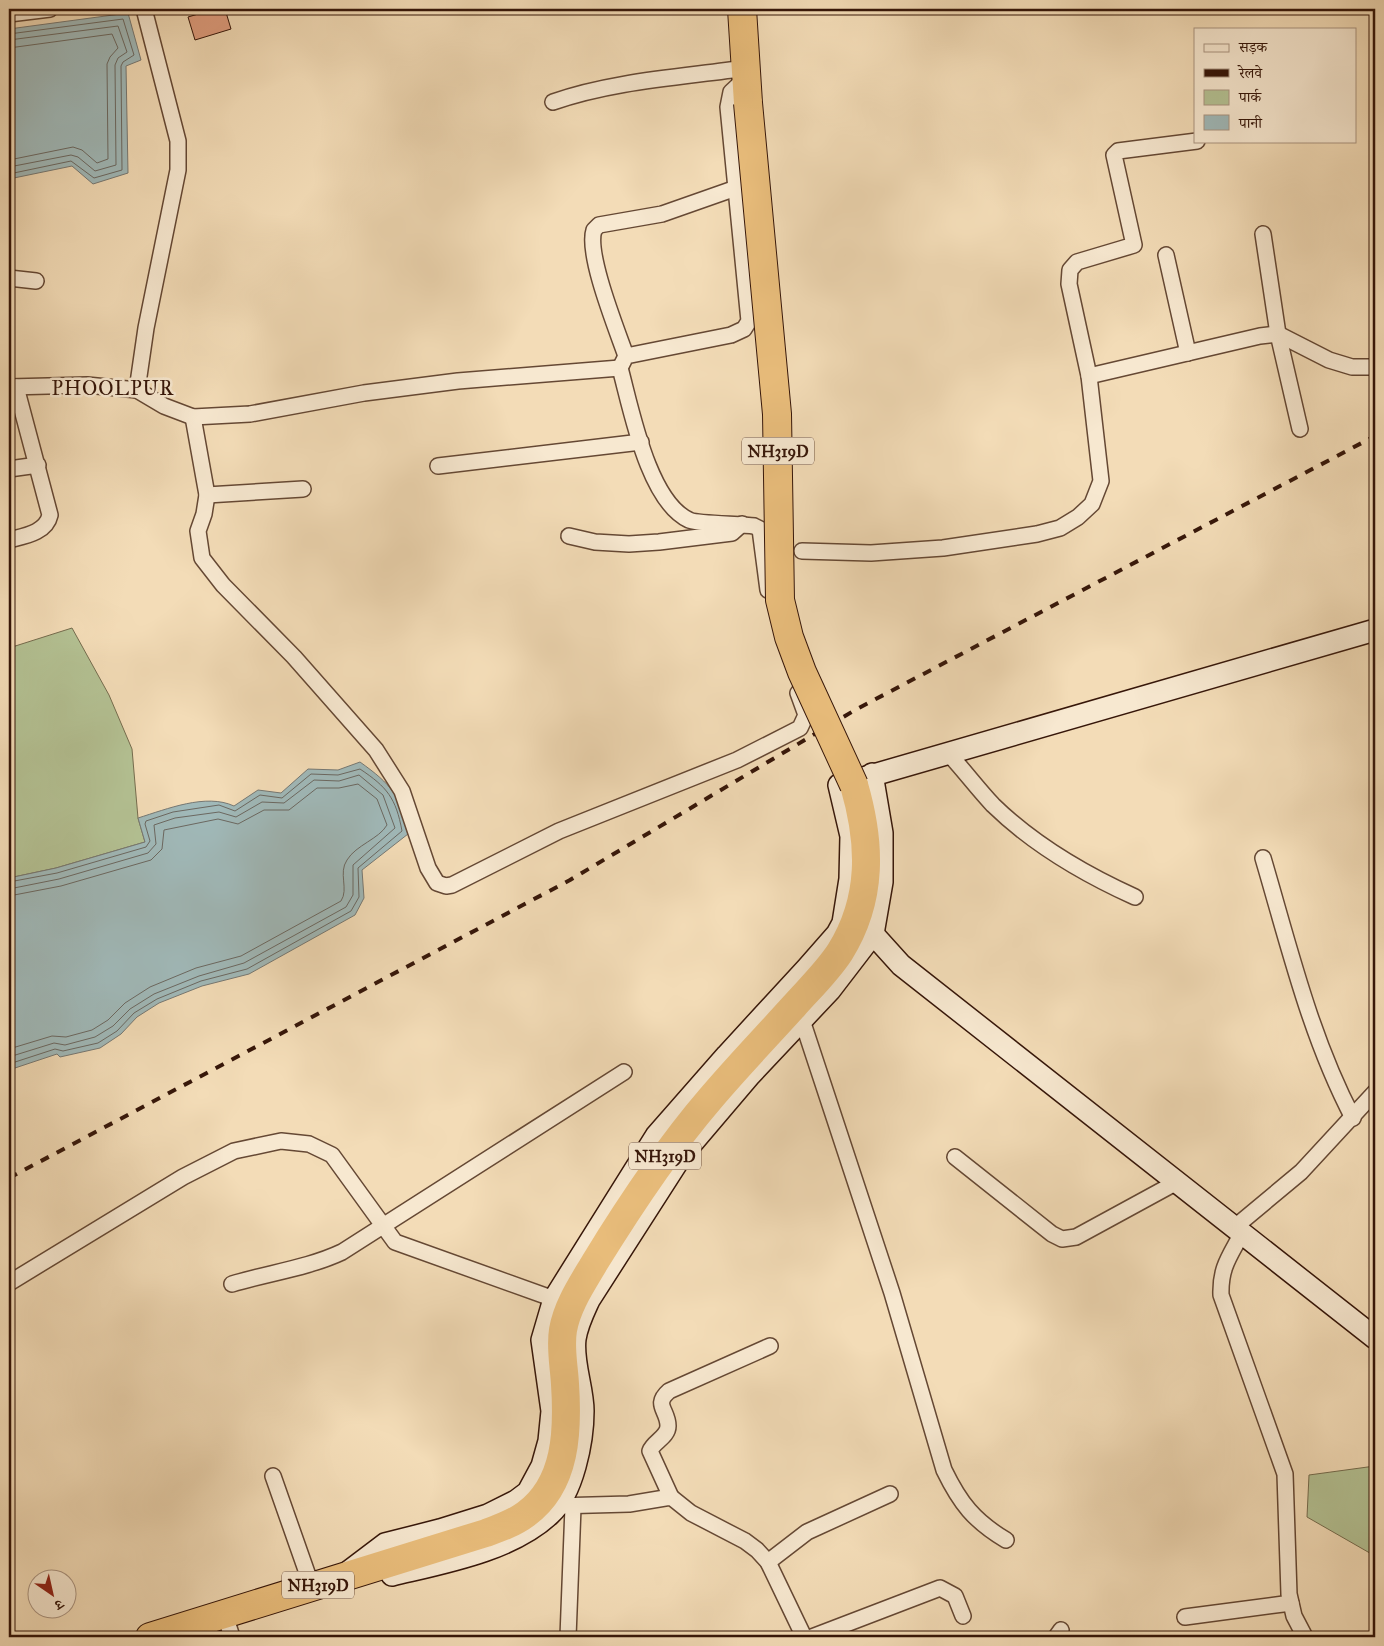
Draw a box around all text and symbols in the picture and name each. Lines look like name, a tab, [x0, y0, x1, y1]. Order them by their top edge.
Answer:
legend	[1194, 28, 1356, 142]
text: सड़क	[1238, 38, 1268, 56]
text: रेलवे	[1237, 64, 1263, 82]
text: पार्क	[1238, 88, 1262, 106]
text: पानी	[1238, 114, 1263, 132]
district label: PHOOLPUR	[52, 376, 174, 400]
road number: NH319D	[742, 438, 814, 464]
road number: NH319D	[629, 1142, 701, 1170]
north arrow	[28, 1568, 78, 1618]
road number: NH319D	[282, 1572, 354, 1598]
text: उ	[51, 1595, 68, 1614]

